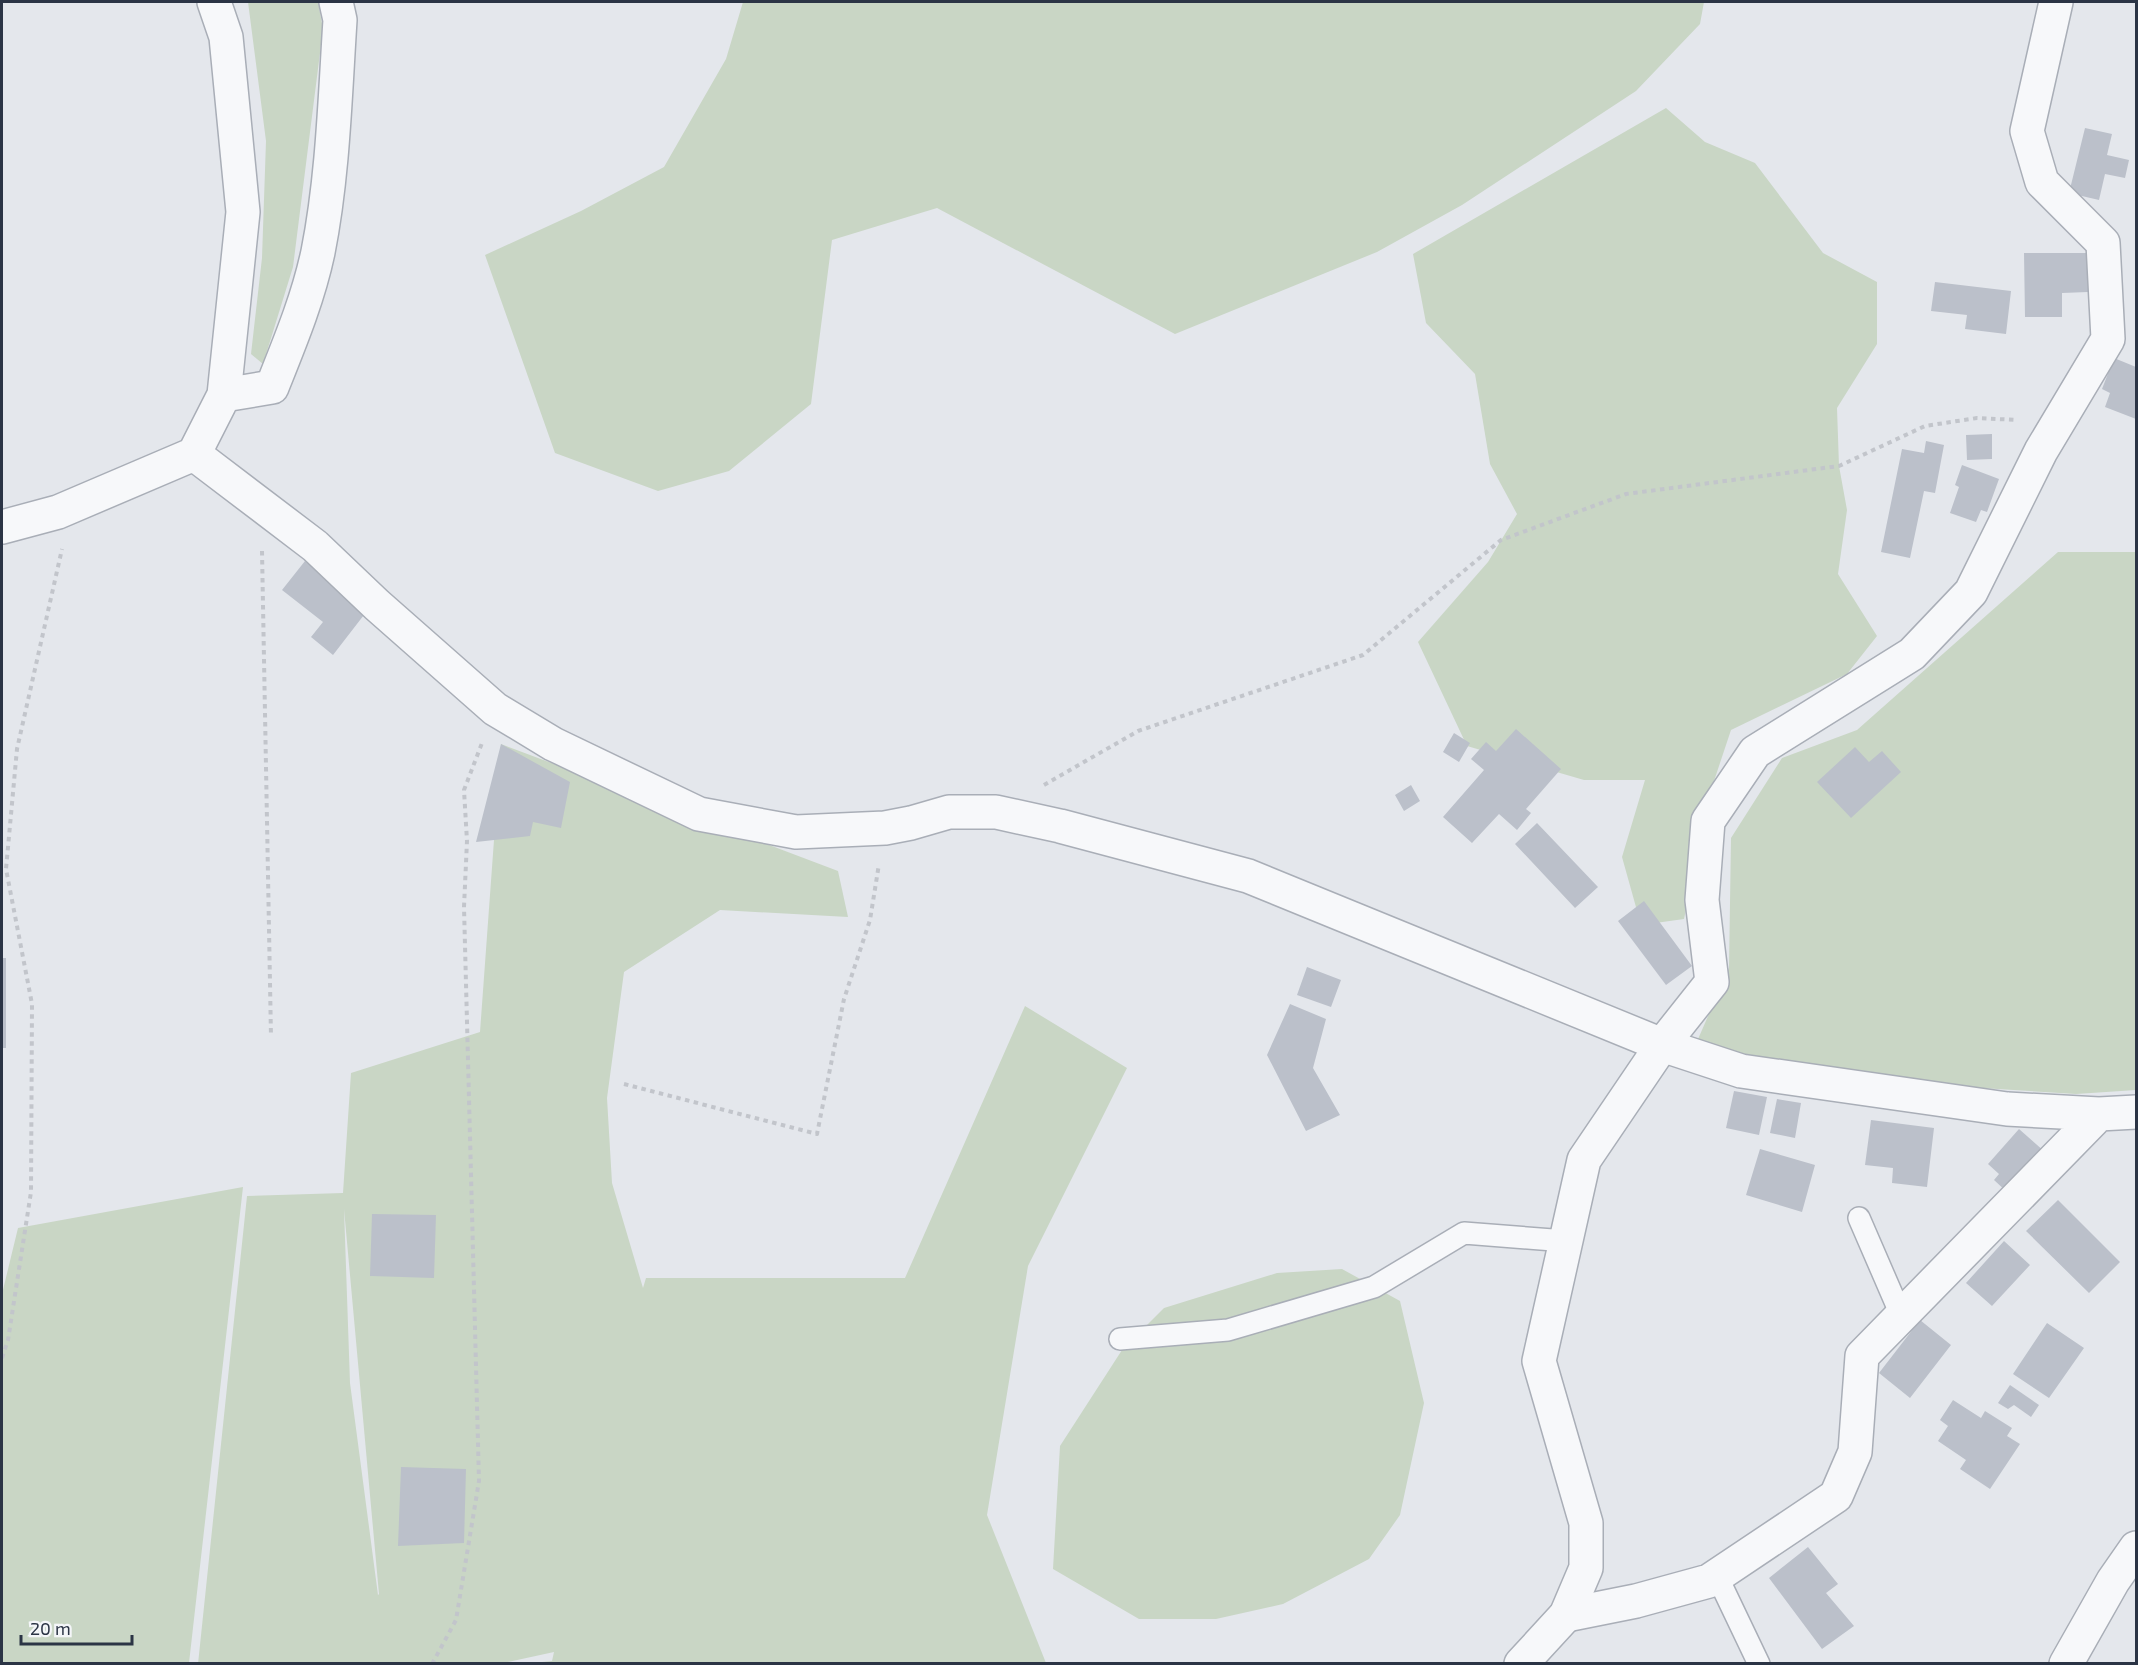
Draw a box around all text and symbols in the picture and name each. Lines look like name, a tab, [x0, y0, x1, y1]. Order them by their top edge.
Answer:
scale bar	[21, 1608, 132, 1646]
text: 20 m	[30, 1617, 71, 1639]

